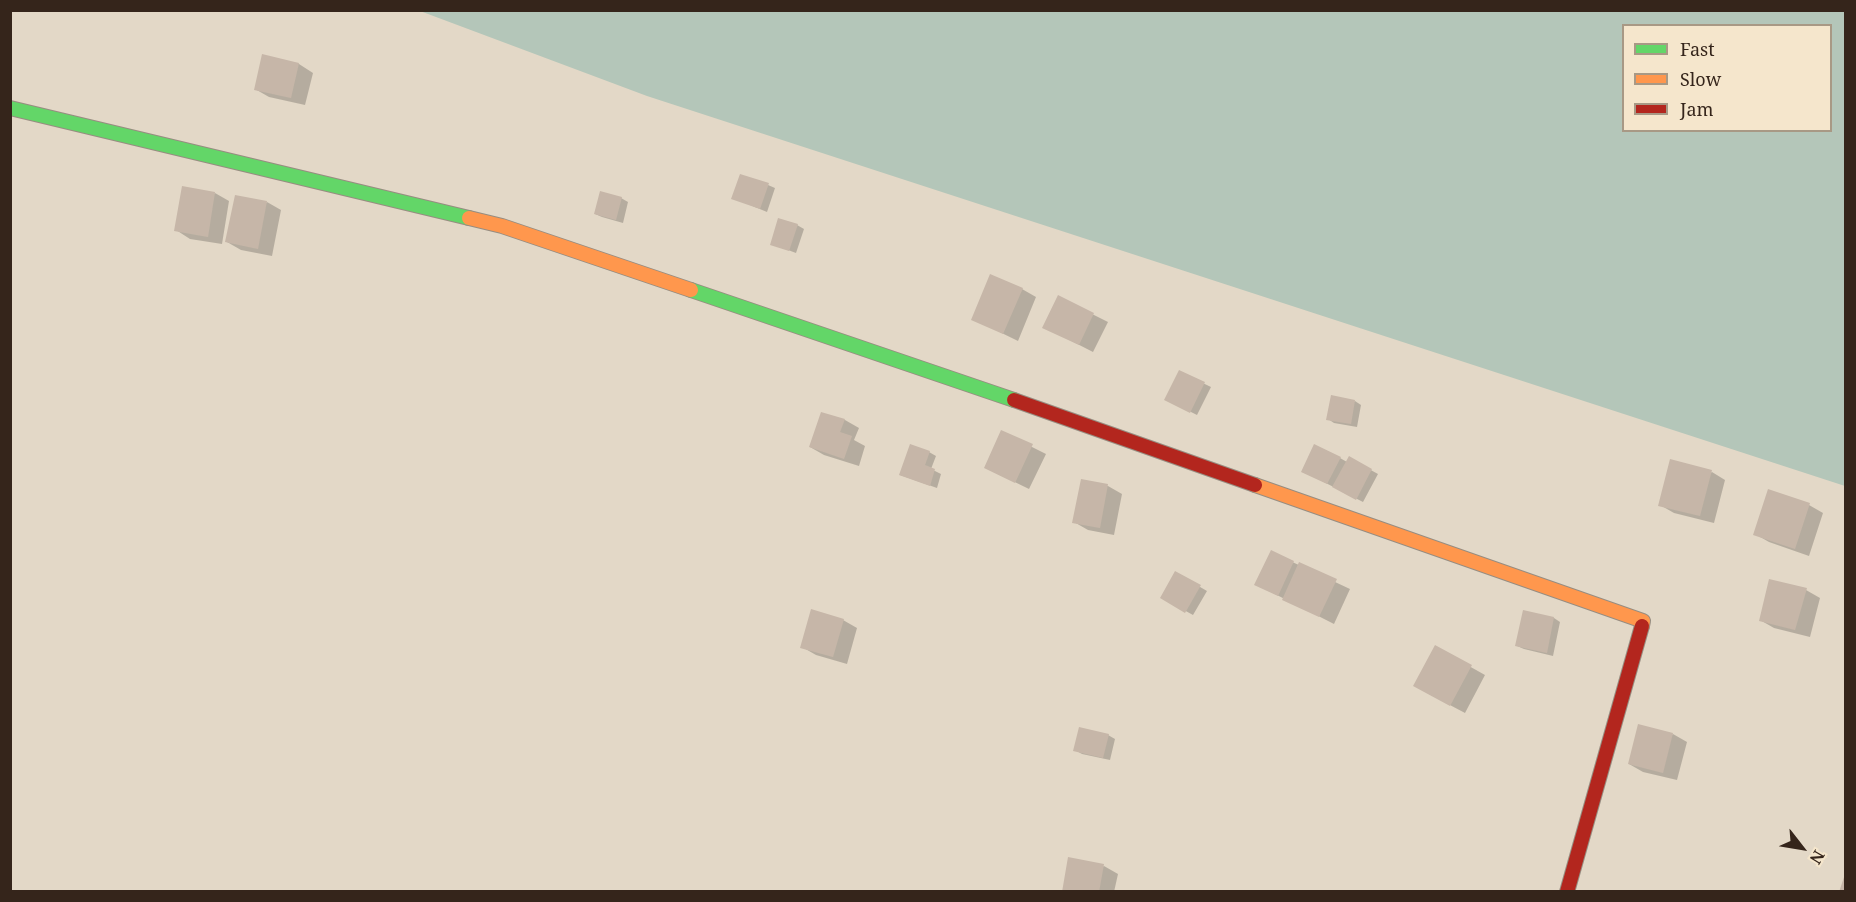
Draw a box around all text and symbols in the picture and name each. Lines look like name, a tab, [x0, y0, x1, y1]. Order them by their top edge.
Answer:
legend	[1622, 24, 1832, 132]
text: Fast	[1680, 37, 1715, 61]
text: Slow	[1680, 67, 1721, 91]
text: Jam	[1680, 97, 1714, 121]
north arrow	[1772, 818, 1832, 878]
text: N	[1805, 846, 1830, 868]

